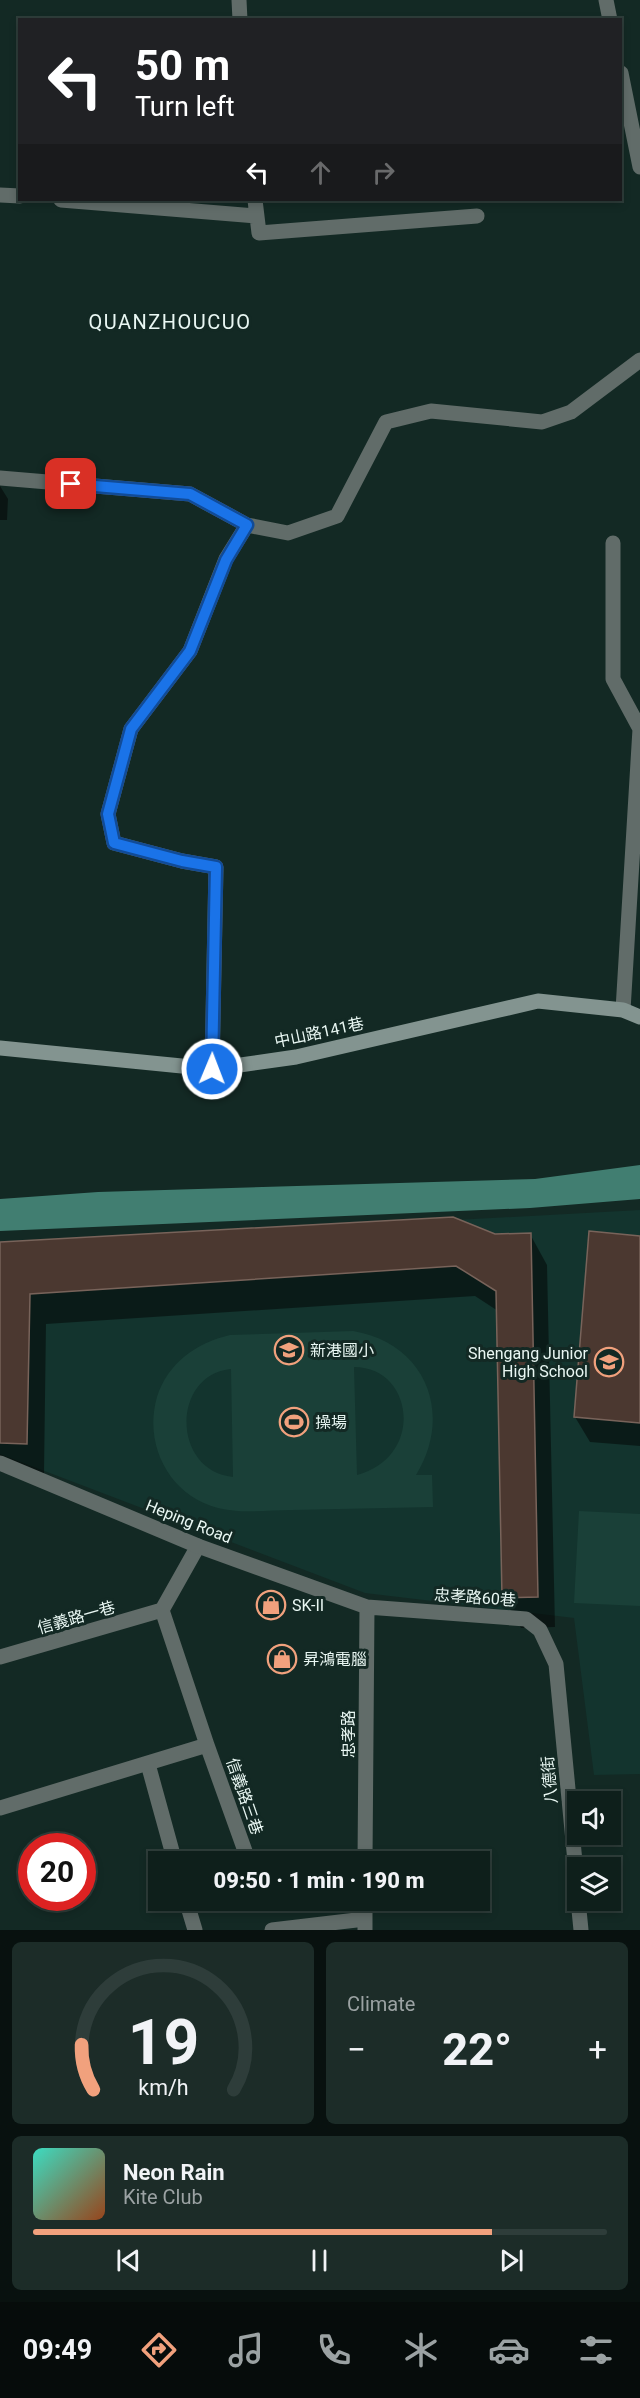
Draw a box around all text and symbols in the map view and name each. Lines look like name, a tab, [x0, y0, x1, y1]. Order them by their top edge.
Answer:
text: 50 m	[135, 41, 230, 90]
icon: left	[36, 42, 114, 120]
text: Turn left	[135, 91, 235, 123]
icon: left	[241, 156, 274, 189]
icon: ahead	[304, 156, 337, 189]
icon: right	[367, 156, 400, 189]
district label: QUANZHOUCUO	[88, 310, 252, 334]
pin	[45, 458, 96, 509]
icon: arrive	[54, 467, 87, 500]
street label: 中山路141巷	[273, 1014, 366, 1051]
position arrow	[180, 1037, 244, 1101]
school or university icon: 新港國小	[273, 1334, 305, 1366]
place label: 新港國小	[310, 1341, 374, 1360]
place label: Shengang Junior High School	[468, 1344, 589, 1381]
school or university icon: Shengang Junior High School	[593, 1346, 625, 1378]
sports icon: 操場	[278, 1406, 310, 1438]
place label: 操場	[315, 1413, 347, 1432]
street label: Heping Road	[143, 1496, 235, 1547]
street label: 忠孝路60巷	[433, 1585, 517, 1610]
shop icon: SK-II	[255, 1589, 287, 1621]
place label: SK-II	[292, 1596, 324, 1615]
street label: 信義路一巷	[35, 1597, 117, 1638]
shop icon: 昇鴻電腦	[266, 1643, 298, 1675]
place label: 昇鴻電腦	[303, 1650, 367, 1669]
street label: 忠孝路	[339, 1710, 358, 1758]
street label: 信義路三巷	[223, 1755, 267, 1837]
street label: 八德街	[538, 1755, 561, 1805]
map controls	[567, 1791, 621, 1911]
button: sound	[567, 1791, 621, 1845]
speed limit sign: 20	[18, 1833, 96, 1911]
button: layers	[567, 1857, 621, 1911]
text: 09:50 · 1 min · 190 m	[214, 1868, 424, 1893]
text: Climate	[347, 1992, 415, 2016]
text: 19	[127, 2006, 199, 2079]
text: 22°	[442, 2023, 512, 2076]
text: −	[347, 2030, 366, 2069]
text: +	[588, 2030, 607, 2069]
text: km/h	[138, 2075, 188, 2100]
text: Neon Rain	[123, 2160, 225, 2185]
text: Kite Club	[123, 2185, 203, 2209]
icon: previous	[112, 2244, 145, 2277]
icon: pause	[303, 2244, 336, 2277]
icon: next	[495, 2244, 528, 2277]
icon: directions	[138, 2329, 180, 2371]
icon: music	[225, 2329, 267, 2371]
icon: phone	[313, 2329, 355, 2371]
icon: climate	[400, 2329, 442, 2371]
icon: car	[488, 2329, 530, 2371]
icon: filters	[575, 2329, 617, 2371]
text: 09:49	[23, 2334, 92, 2366]

